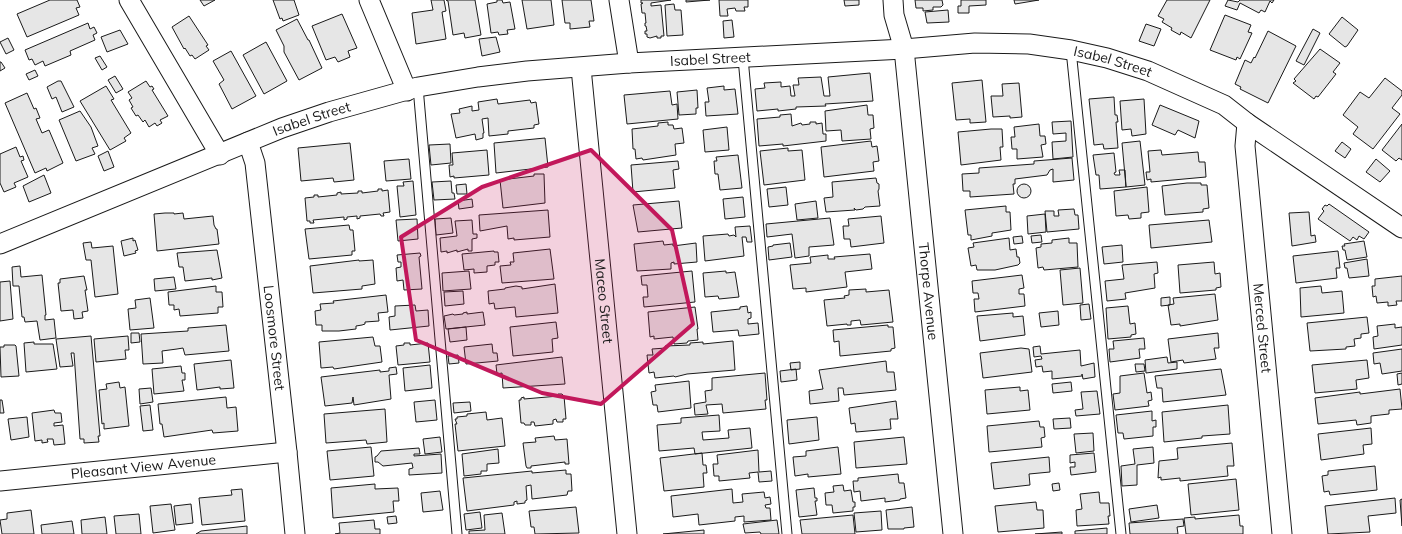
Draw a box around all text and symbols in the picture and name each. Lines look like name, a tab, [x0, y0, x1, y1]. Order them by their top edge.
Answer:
street label: Isabel Street	[1072, 42, 1155, 81]
street label: Isabel Street	[670, 48, 751, 70]
street label: Isabel Street	[270, 97, 353, 140]
street label: Thorpe Avenue	[915, 241, 942, 341]
street label: Maceo Street	[591, 258, 617, 344]
street label: Merced Street	[1249, 282, 1276, 374]
street label: Loosmore Street	[260, 284, 289, 391]
street label: Pleasant View Avenue	[70, 450, 217, 483]

